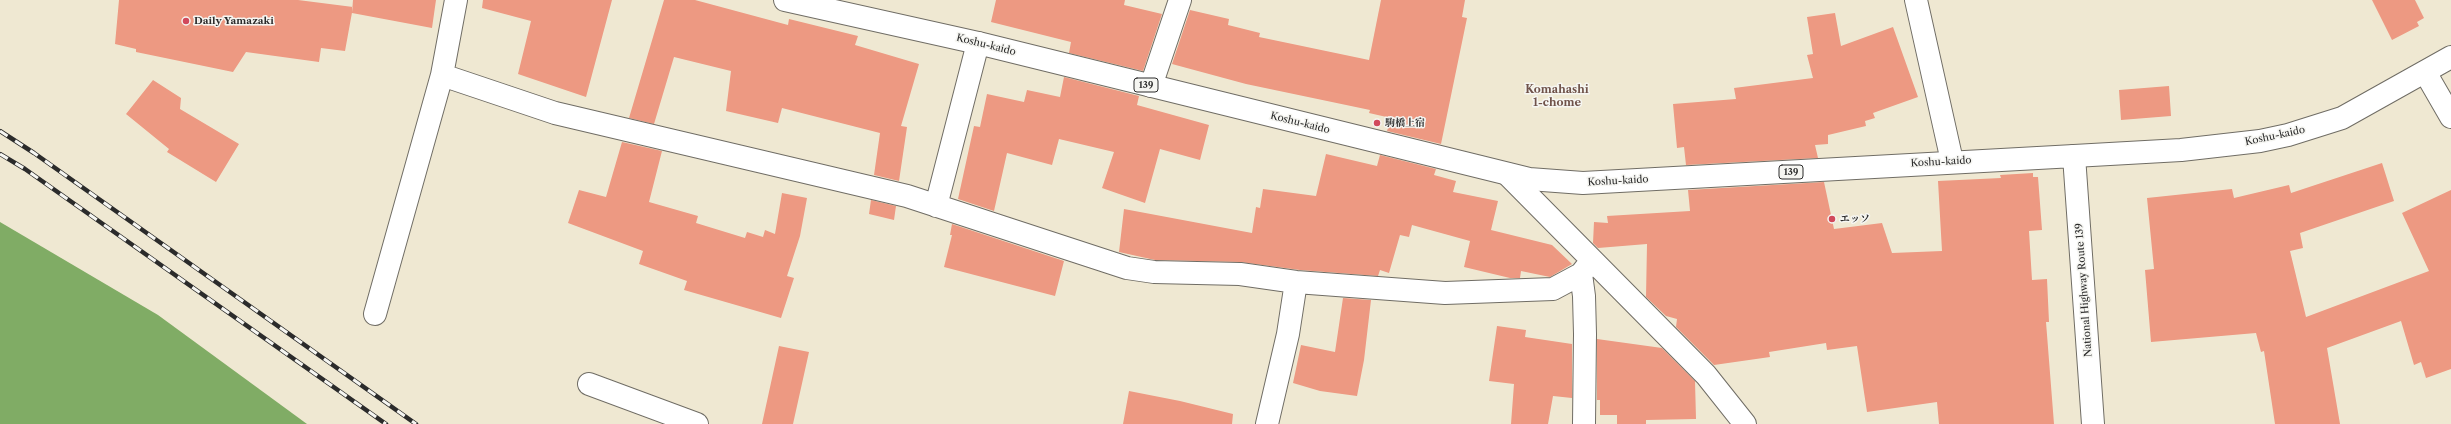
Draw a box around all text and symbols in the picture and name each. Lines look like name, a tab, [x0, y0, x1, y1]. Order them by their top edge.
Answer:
place label: Daily Yamazaki	[194, 15, 274, 27]
marker: Daily Yamazaki	[181, 16, 191, 26]
street label: Koshu-kaido	[955, 32, 1017, 58]
road number: 139	[1134, 78, 1158, 92]
district label: Komahashi 1-chome	[1525, 83, 1589, 109]
street label: Koshu-kaido	[1269, 110, 1331, 136]
place label: 駒橋上宿	[1385, 117, 1425, 129]
marker: 駒橋上宿	[1372, 118, 1382, 128]
street label: Koshu-kaido	[2244, 124, 2306, 148]
street label: Koshu-kaido	[1910, 154, 1972, 170]
road number: 139	[1779, 165, 1803, 179]
street label: Koshu-kaido	[1587, 173, 1649, 189]
place label: エッソ	[1840, 213, 1870, 225]
marker: エッソ	[1827, 214, 1837, 224]
street label: National Highway Route 139	[2073, 223, 2095, 357]

